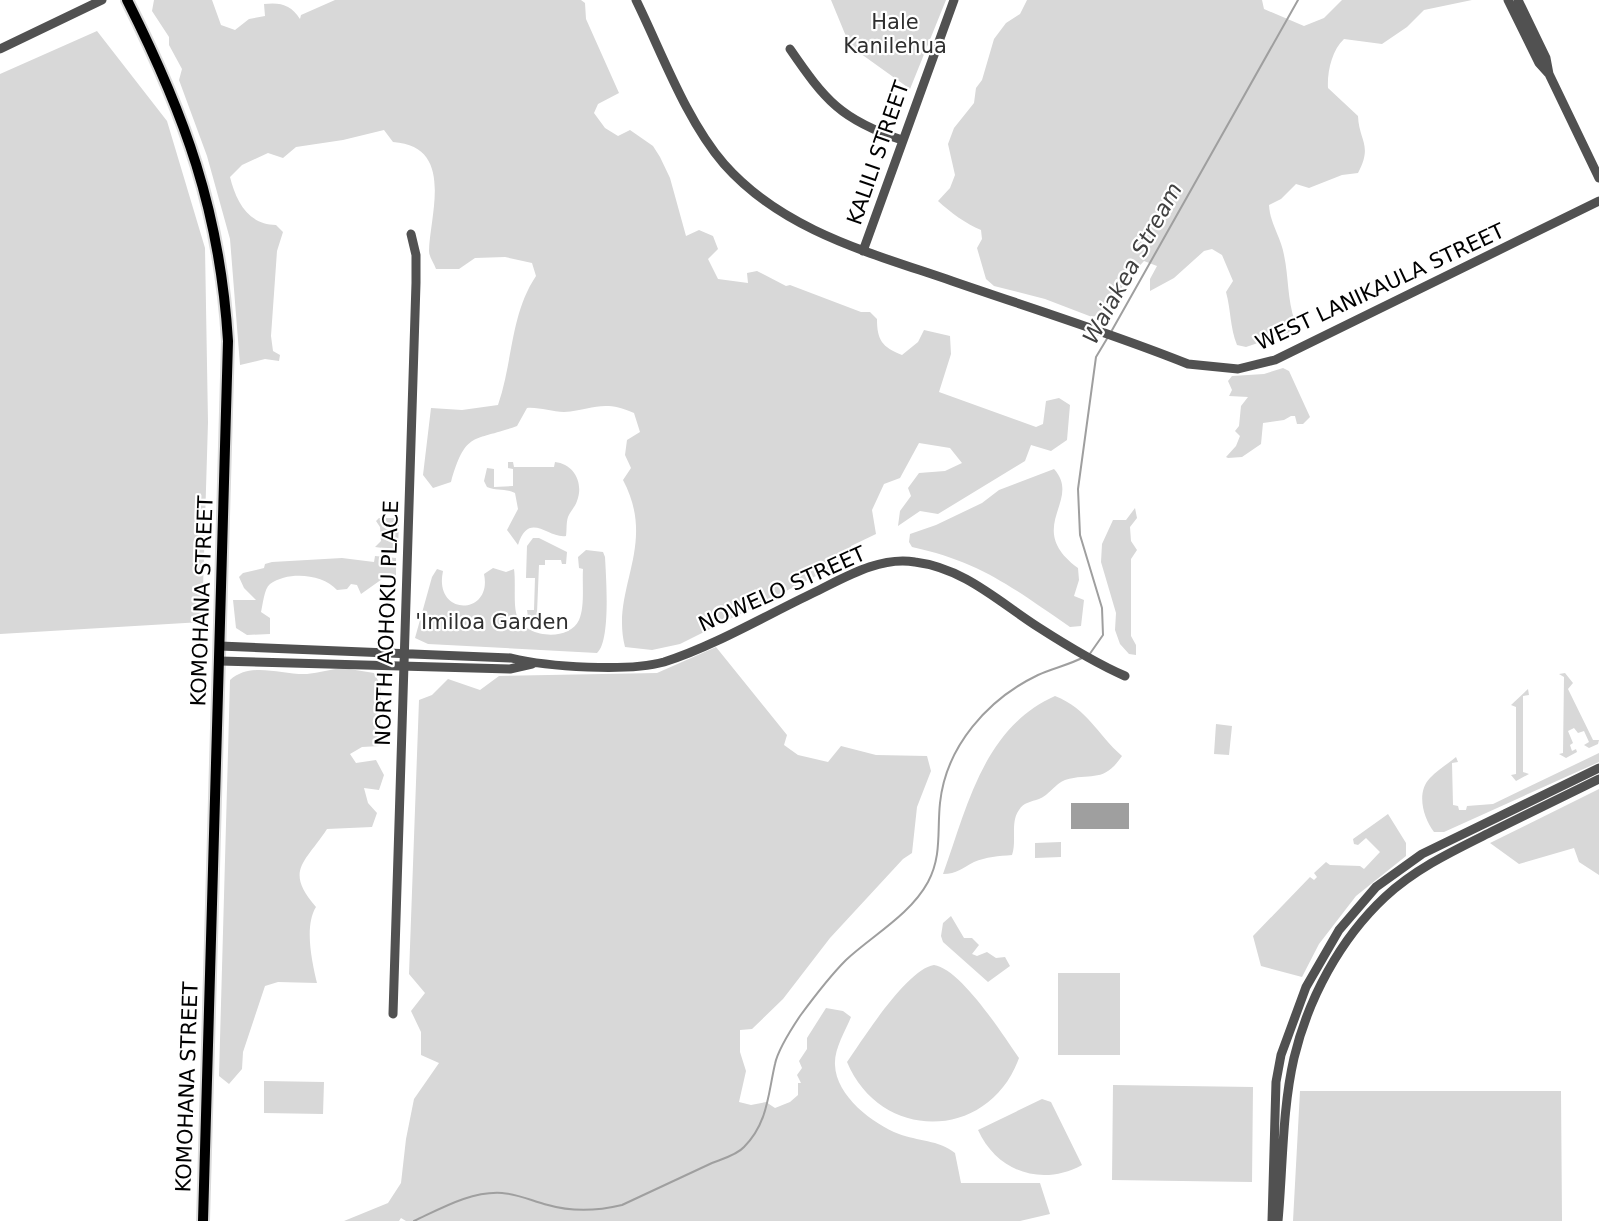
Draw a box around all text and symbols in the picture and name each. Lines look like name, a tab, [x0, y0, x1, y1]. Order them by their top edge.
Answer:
park label: Hale Kanilehua	[843, 10, 947, 58]
street label: KALILI STREET	[842, 78, 914, 228]
water label: Waiakea Stream	[1078, 178, 1187, 348]
street label: WEST LANIKAULA STREET	[1252, 219, 1508, 355]
street label: KOMOHANA STREET	[186, 495, 218, 707]
street label: NORTH AOHOKU PLACE	[371, 500, 403, 746]
street label: NOWELO STREET	[695, 541, 870, 637]
park label: 'Imiloa Garden	[415, 610, 569, 634]
street label: KOMOHANA STREET	[171, 981, 203, 1193]

